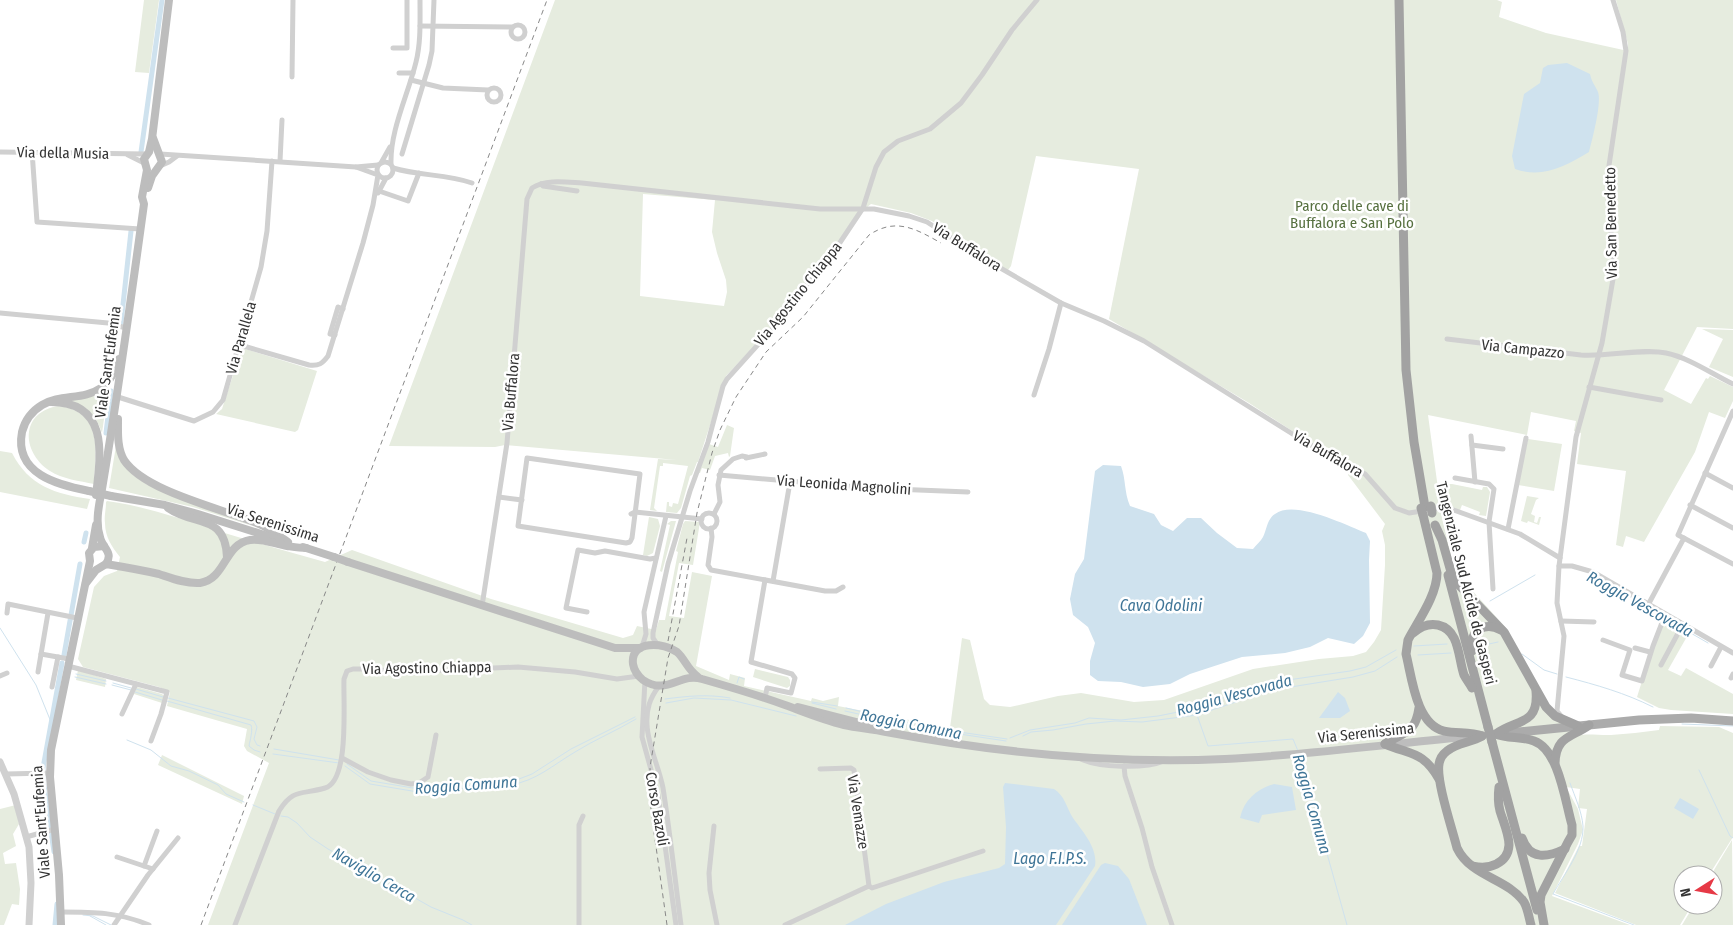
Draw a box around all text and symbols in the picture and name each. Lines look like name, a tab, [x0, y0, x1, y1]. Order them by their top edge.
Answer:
street label: Via della Musia	[17, 143, 109, 163]
street label: Via San Benedetto	[1601, 167, 1621, 279]
park label: Parco delle cave di Buffalora e San Polo	[1290, 197, 1414, 232]
street label: Via Buffalora	[929, 219, 1005, 275]
street label: Via Agostino Chiappa	[750, 238, 846, 350]
street label: Via Parallela	[222, 299, 260, 377]
street label: Viale Sant'Eufemia	[91, 305, 125, 419]
street label: Via Campazzo	[1481, 336, 1566, 362]
street label: Via Buffalora	[499, 352, 523, 432]
street label: Via Buffalora	[1290, 427, 1366, 481]
street label: Via Leonida Magnolini	[776, 471, 912, 499]
street label: Tangenziale Sud Alcide de Gasperi	[1432, 480, 1500, 686]
street label: Via Serenissima	[224, 500, 322, 546]
water label: Roggia Vescovada	[1584, 567, 1696, 641]
water label: Cava Odolini	[1120, 596, 1202, 615]
street label: Via Agostino Chiappa	[362, 658, 492, 678]
water label: Roggia Vescovada	[1174, 670, 1294, 720]
water label: Roggia Comuna	[859, 705, 963, 743]
street label: Via Serenissima	[1317, 719, 1415, 747]
water label: Roggia Comuna	[1289, 752, 1335, 856]
street label: Viale Sant'Eufemia	[28, 765, 54, 879]
street label: Corso Bazoli	[642, 770, 672, 848]
water label: Roggia Comuna	[414, 772, 518, 798]
street label: Via Vemazze	[843, 774, 873, 850]
water label: Naviglio Cerca	[329, 844, 419, 906]
water label: Lago F.I.P.S.	[1013, 849, 1087, 868]
north arrow	[1673, 865, 1723, 915]
text: N	[1677, 887, 1695, 898]

